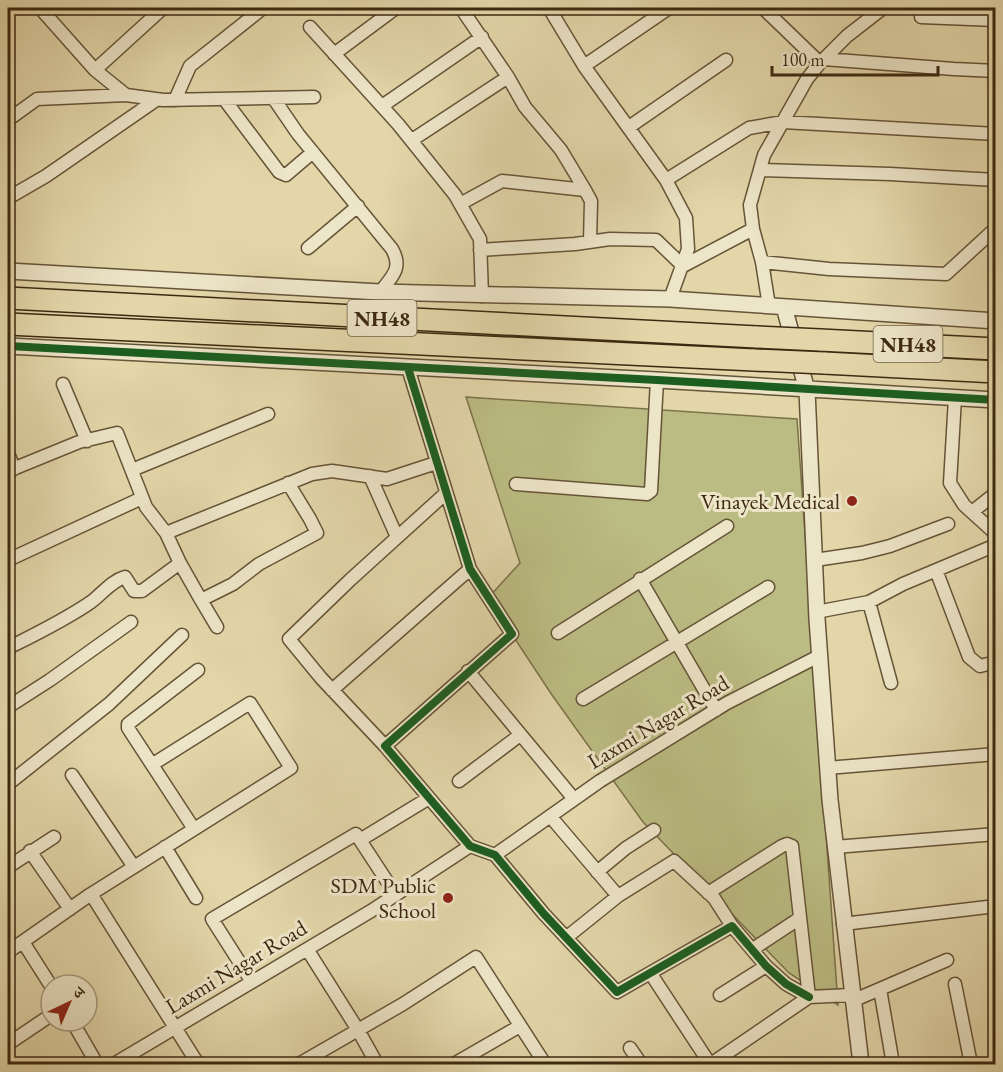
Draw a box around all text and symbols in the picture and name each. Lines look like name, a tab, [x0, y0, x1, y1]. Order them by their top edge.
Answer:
scale bar	[772, 39, 938, 77]
text: 100 m	[781, 48, 825, 71]
road number: NH48	[348, 300, 416, 336]
road number: NH48	[874, 326, 942, 362]
place label: Vinayek Medical	[701, 487, 840, 516]
marker: Vinayek Medical	[845, 494, 859, 508]
street label: Laxmi Nagar Road	[582, 668, 735, 776]
place label: SDM Public School	[331, 871, 436, 925]
marker: SDM Public School	[441, 891, 455, 905]
street label: Laxmi Nagar Road	[160, 913, 313, 1021]
north arrow	[39, 973, 99, 1033]
text: उ	[68, 981, 91, 1004]

